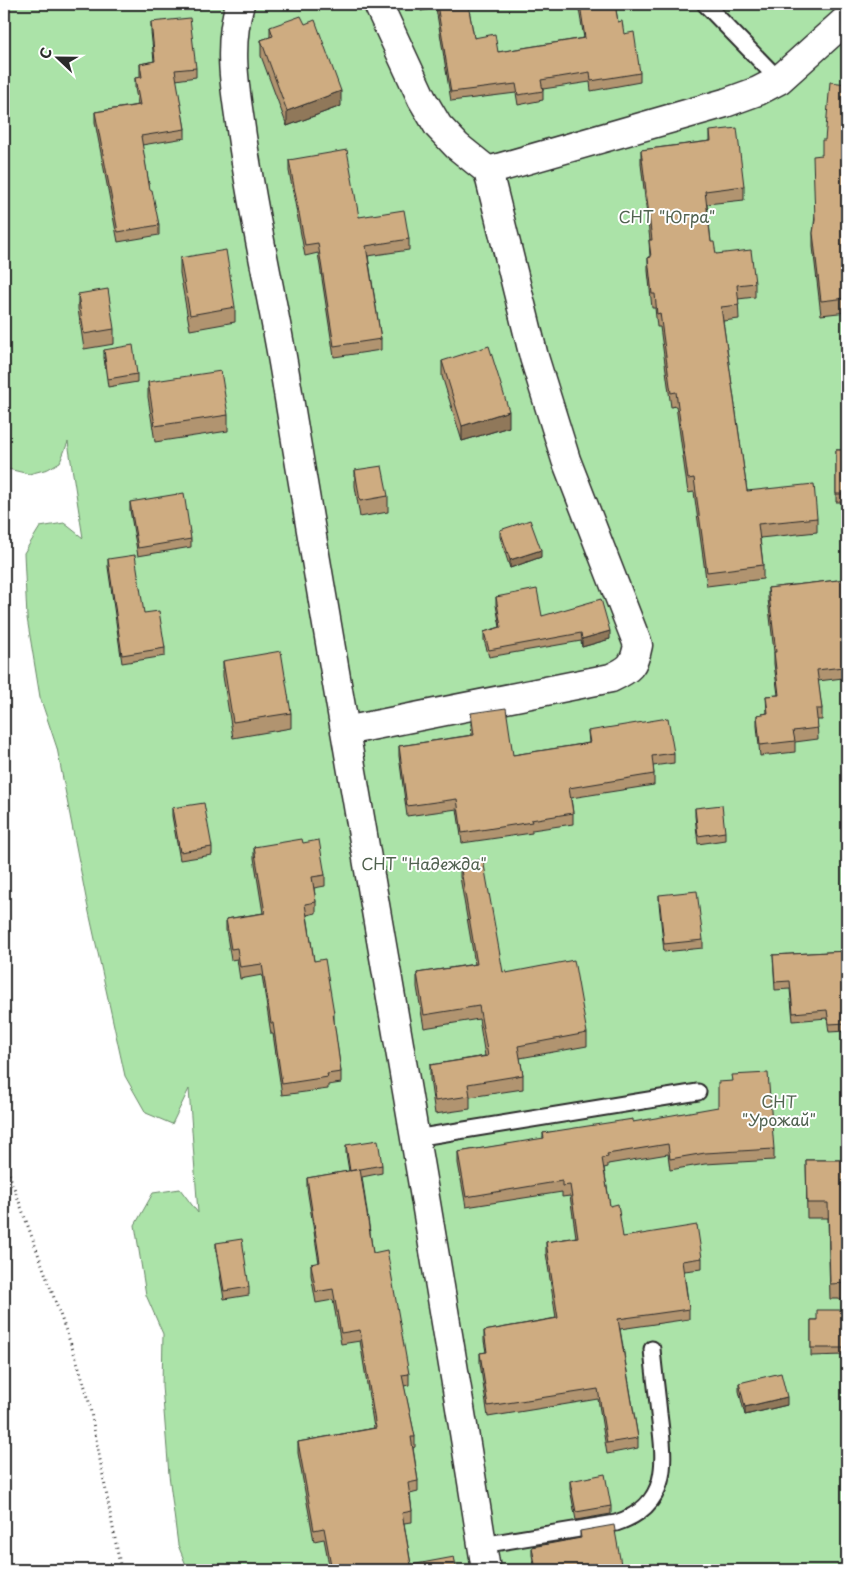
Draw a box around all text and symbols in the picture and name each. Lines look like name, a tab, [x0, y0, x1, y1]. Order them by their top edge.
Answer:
north arrow	[32, 32, 82, 82]
text: С	[34, 44, 57, 62]
park label: СНТ "Югра"	[619, 204, 715, 228]
park label: СНТ "Надежда"	[361, 851, 487, 875]
park label: СНТ "Урожай"	[742, 1089, 816, 1131]

